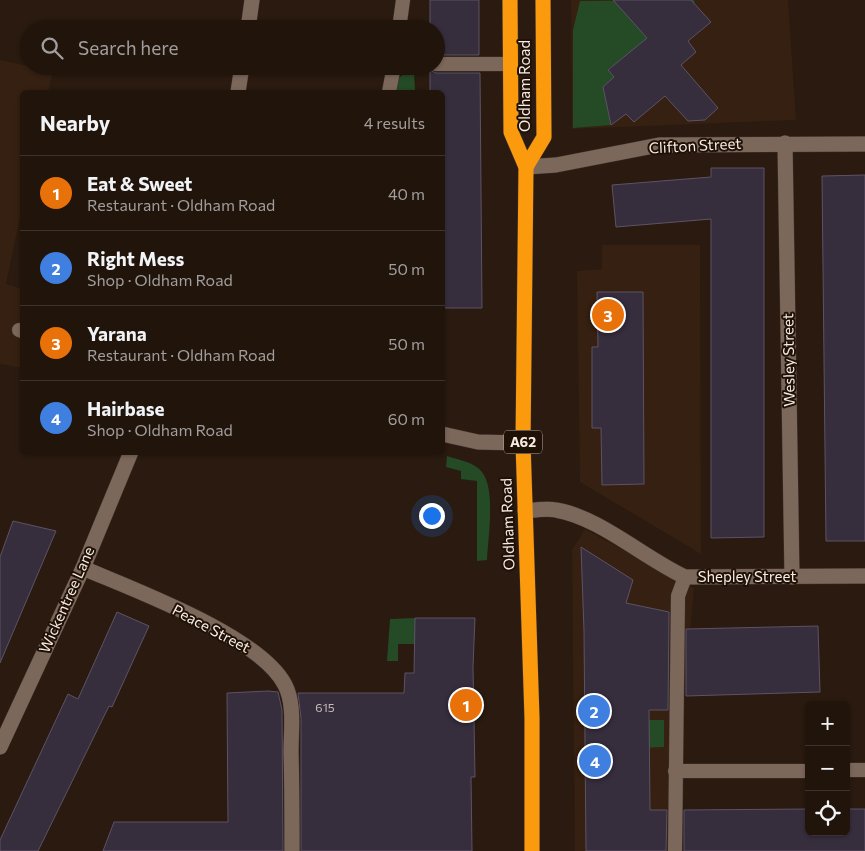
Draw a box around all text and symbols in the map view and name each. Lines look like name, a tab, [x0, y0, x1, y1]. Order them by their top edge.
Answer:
search box	[20, 20, 445, 75]
icon: search	[38, 34, 66, 62]
text: Search here	[78, 36, 178, 59]
street label: Oldham Road	[515, 40, 533, 132]
text: Nearby	[40, 110, 110, 135]
text: 4 results	[364, 113, 425, 132]
street label: Clifton Street	[648, 134, 742, 156]
text: Eat & Sweet	[87, 172, 192, 195]
text: 1	[52, 184, 60, 203]
text: 40 m	[388, 184, 425, 203]
text: Restaurant · Oldham Road	[87, 195, 275, 214]
text: Right Mess	[87, 247, 184, 270]
text: 2	[51, 259, 61, 278]
text: 50 m	[388, 259, 425, 278]
text: Shop · Oldham Road	[87, 270, 233, 289]
pin: 3	[592, 296, 624, 334]
street label: Wesley Street	[778, 313, 798, 407]
text: Yarana	[87, 322, 147, 345]
text: 3	[51, 334, 61, 353]
text: 50 m	[388, 334, 425, 353]
text: Restaurant · Oldham Road	[87, 345, 275, 364]
text: Hairbase	[87, 397, 165, 420]
text: 4	[51, 409, 61, 428]
text: 60 m	[388, 409, 425, 428]
text: Shop · Oldham Road	[87, 420, 233, 439]
road number: A62	[504, 431, 542, 454]
street label: Oldham Road	[496, 478, 518, 570]
your location	[419, 503, 445, 529]
street label: Wickentree Lane	[35, 544, 98, 656]
street label: Shepley Street	[698, 567, 796, 585]
street label: Peace Street	[169, 600, 253, 656]
pin: 1	[450, 686, 482, 724]
pin: 2	[578, 692, 610, 730]
house number: 615	[315, 700, 335, 714]
map controls	[805, 701, 850, 836]
button: +	[805, 701, 850, 746]
pin: 4	[579, 742, 611, 780]
button: −	[805, 746, 850, 791]
button: locate	[805, 791, 850, 836]

